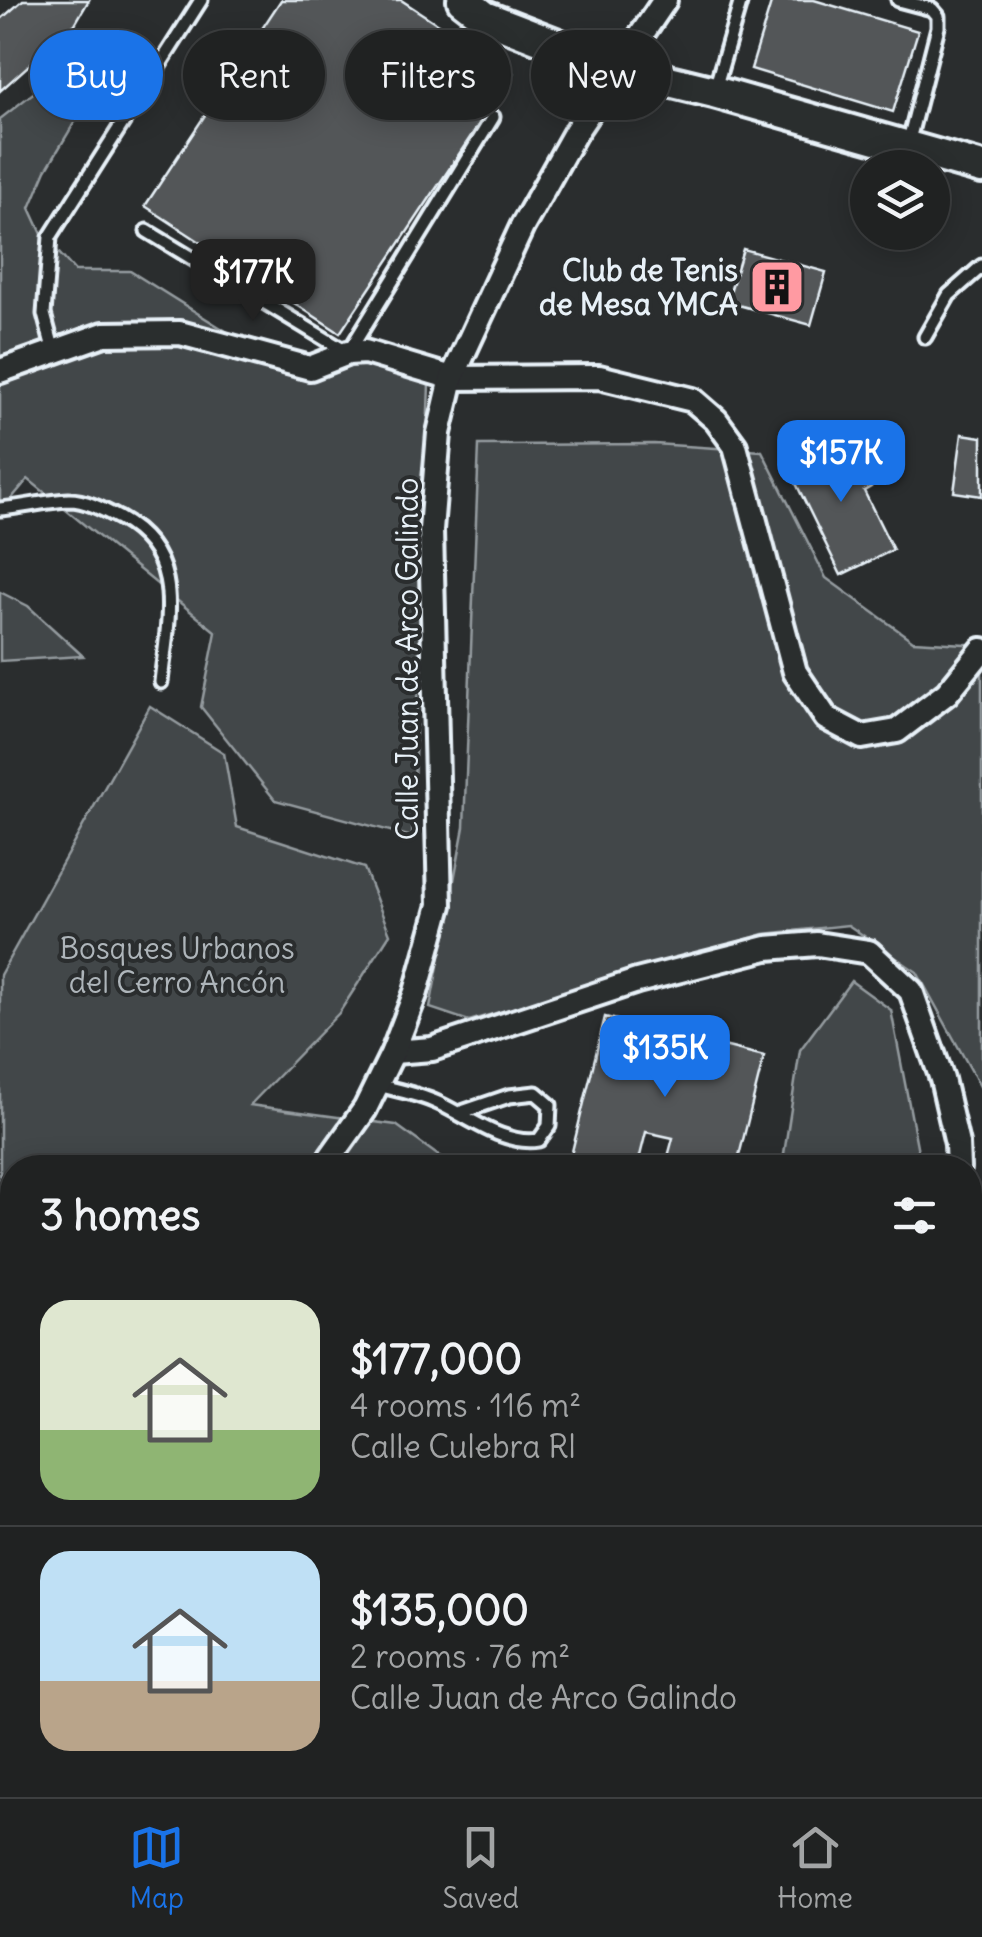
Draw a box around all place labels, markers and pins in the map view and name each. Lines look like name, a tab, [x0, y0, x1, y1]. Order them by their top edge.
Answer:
pin: $177K	[183, 239, 323, 324]
place label: Club de Tenis de Mesa YMCA	[539, 251, 738, 323]
building icon: Club de Tenis de Mesa YMCA	[747, 257, 807, 317]
pin: $157K	[771, 420, 911, 505]
pin: $135K	[595, 1015, 735, 1100]

